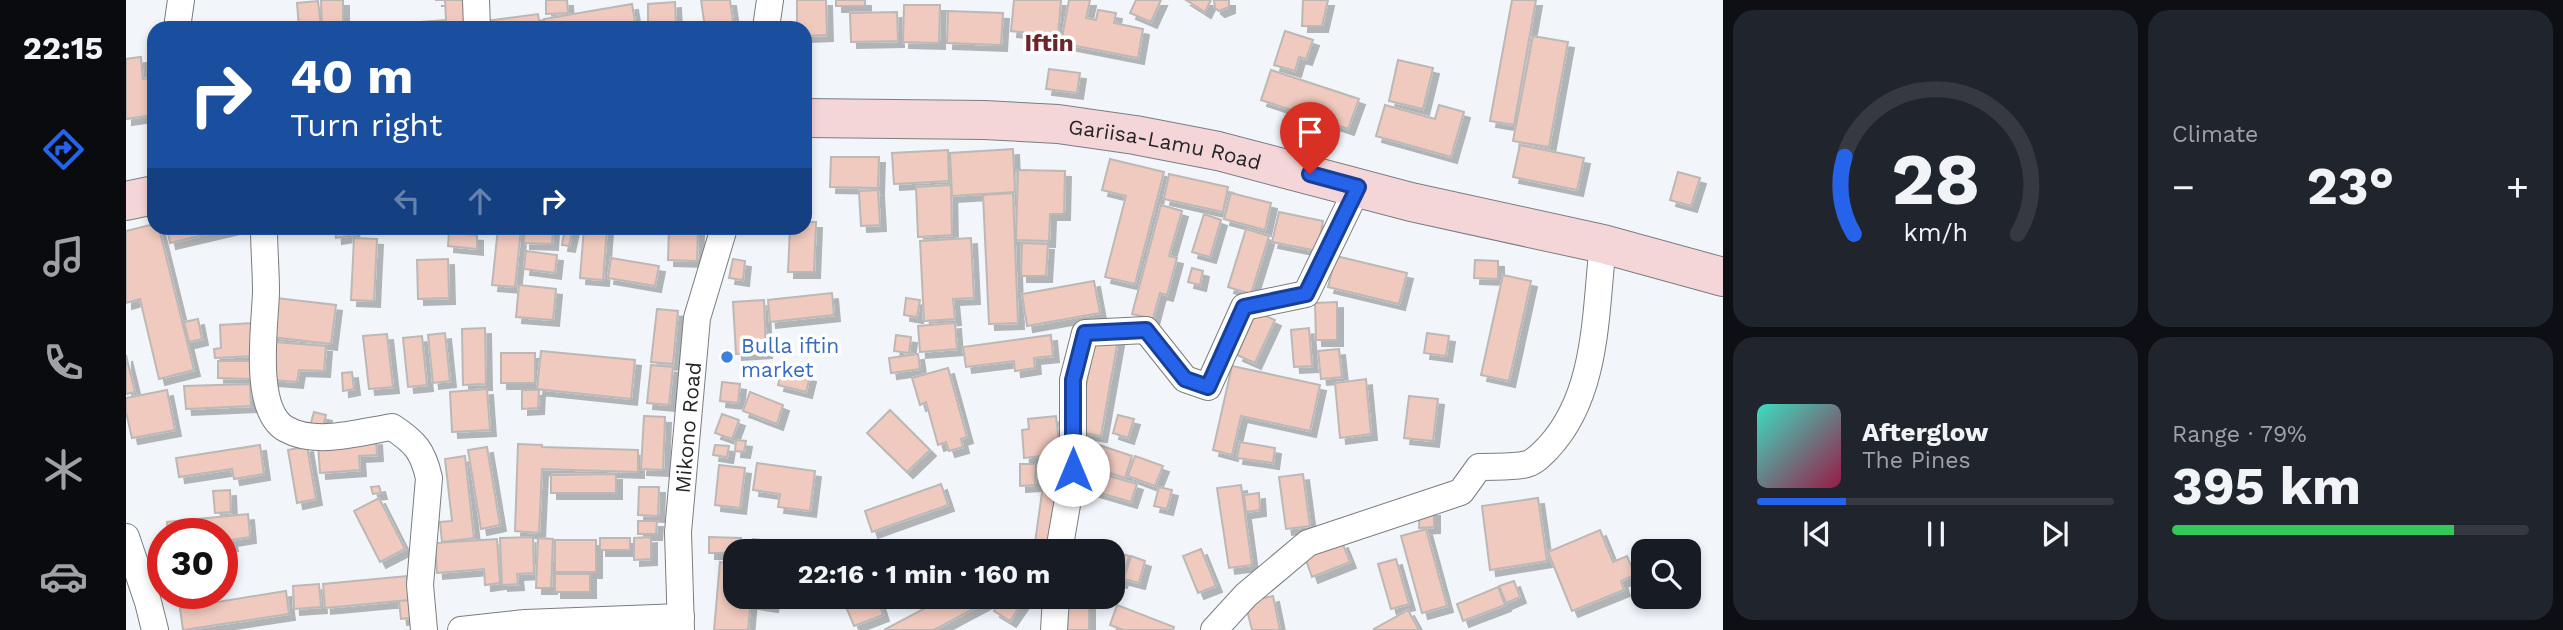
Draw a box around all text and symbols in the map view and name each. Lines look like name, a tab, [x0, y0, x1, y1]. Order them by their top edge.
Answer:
text: 22:15	[23, 29, 103, 67]
district label: Iftin	[1024, 29, 1074, 57]
text: 40 m	[290, 47, 413, 105]
icon: right	[175, 49, 266, 140]
pin	[1280, 102, 1340, 174]
text: Turn right	[290, 106, 442, 144]
street label: Gariisa-Lamu Road	[1067, 113, 1264, 174]
icon: arrive	[1291, 113, 1329, 151]
text: Climate	[2172, 121, 2258, 148]
icon: directions	[39, 125, 88, 174]
text: 28	[1891, 137, 1980, 223]
text: 23°	[2307, 156, 2394, 217]
text: −	[2172, 165, 2195, 209]
text: +	[2506, 165, 2529, 209]
icon: left	[388, 182, 426, 220]
icon: ahead	[461, 182, 499, 220]
icon: right	[534, 182, 572, 220]
text: km/h	[1903, 218, 1968, 247]
icon: music	[39, 232, 88, 281]
place label: Bulla iftin market	[741, 333, 839, 382]
icon: phone	[39, 338, 88, 387]
marker: Bulla iftin market	[719, 349, 735, 365]
street label: Mikono Road	[669, 361, 706, 494]
text: Afterglow	[1862, 417, 1988, 447]
text: Range · 79%	[2172, 421, 2307, 448]
position arrow	[1036, 433, 1110, 507]
icon: climate	[39, 445, 88, 494]
text: The Pines	[1862, 447, 1971, 474]
text: 395 km	[2172, 456, 2361, 517]
icon: previous	[1798, 515, 1836, 553]
icon: pause	[1917, 515, 1955, 553]
icon: next	[2036, 515, 2074, 553]
speed limit sign: 30	[147, 518, 238, 609]
map controls	[1631, 539, 1701, 609]
button: search	[1631, 539, 1701, 609]
icon: car	[39, 552, 88, 601]
text: 22:16 · 1 min · 160 m	[798, 559, 1050, 589]

